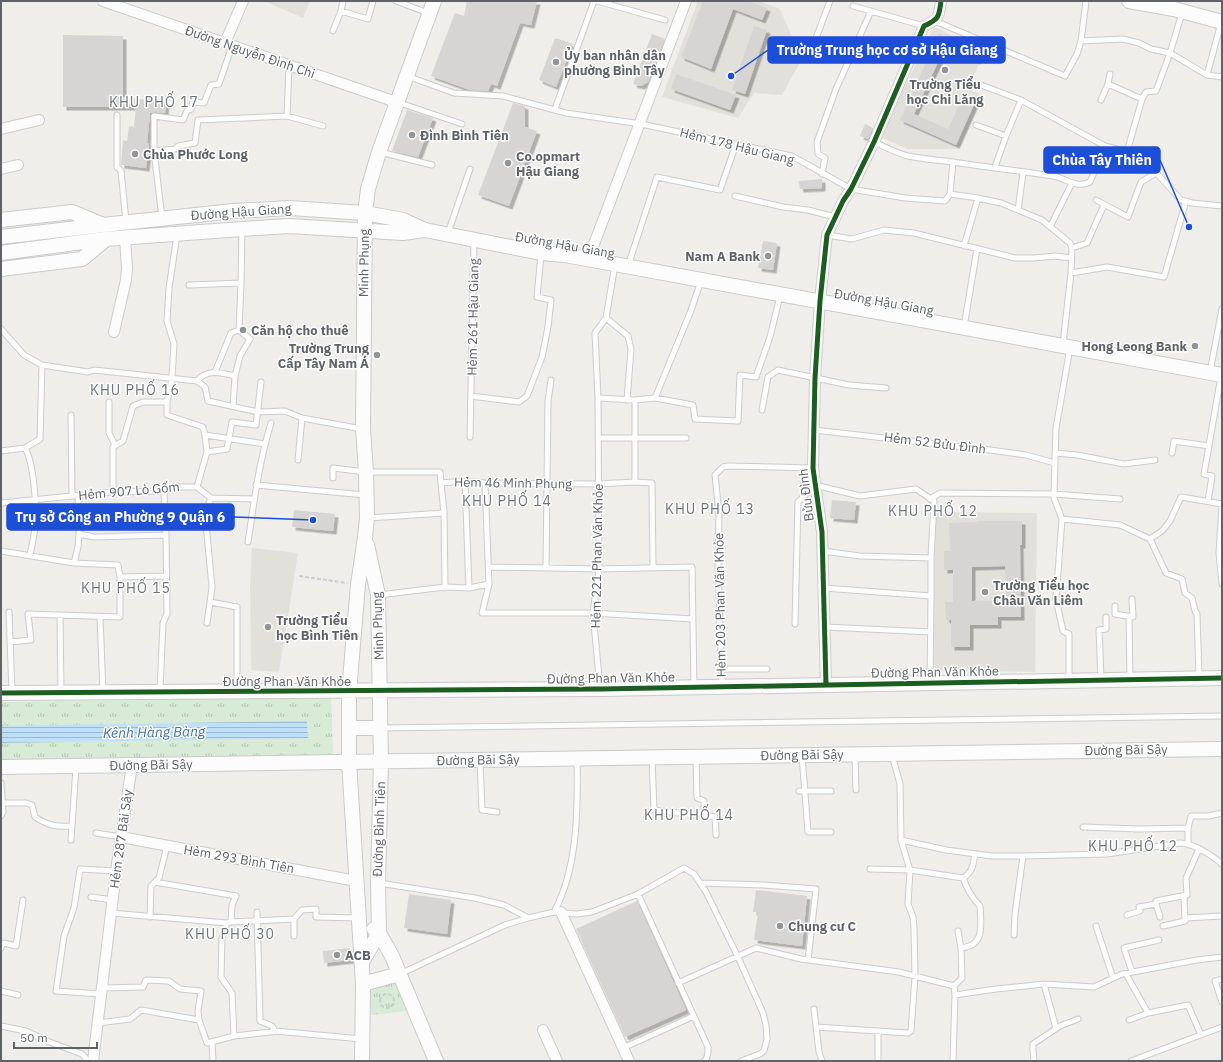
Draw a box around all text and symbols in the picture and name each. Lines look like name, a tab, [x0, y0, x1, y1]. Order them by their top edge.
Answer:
street label: Đường Nguyễn Đình Chi	[183, 22, 317, 82]
callout: Trường Trung học cơ sở Hậu Giang	[768, 37, 1005, 63]
text: Trường Trung học cơ sở Hậu Giang	[776, 41, 998, 59]
place label: Ủy ban nhân dân phường Bình Tây	[564, 46, 666, 79]
marker: Ủy ban nhân dân phường Bình Tây	[551, 57, 561, 67]
marker: Trường Tiểu học Chi Lăng	[940, 65, 950, 75]
place label: Trường Tiểu học Chi Lăng	[906, 75, 984, 108]
district label: KHU PHỐ 17	[109, 90, 199, 111]
street label: Hẻm 178 Hậu Giang	[678, 124, 796, 168]
place label: Đình Bình Tiên	[420, 127, 509, 144]
marker: Đình Bình Tiên	[407, 130, 417, 140]
place label: Chùa Phước Long	[143, 146, 248, 163]
callout: Chùa Tây Thiên	[1044, 147, 1160, 173]
place label: Co.opmart Hậu Giang	[516, 148, 580, 180]
marker: Chùa Phước Long	[130, 149, 140, 159]
text: Chùa Tây Thiên	[1052, 151, 1152, 169]
marker: Co.opmart Hậu Giang	[503, 158, 513, 168]
street label: Đường Hậu Giang	[190, 200, 292, 224]
street label: Minh Phụng	[355, 228, 373, 297]
street label: Đường Hậu Giang	[514, 228, 616, 262]
place label: Nam A Bank	[685, 248, 760, 265]
marker: Nam A Bank	[763, 251, 773, 261]
street label: Hẻm 261 Hậu Giang	[463, 258, 483, 376]
street label: Đường Hậu Giang	[833, 285, 935, 319]
place label: Căn hộ cho thuê	[251, 322, 348, 339]
marker: Căn hộ cho thuê	[238, 325, 248, 335]
place label: Hong Leong Bank	[1082, 338, 1187, 355]
place label: Trường Trung Cấp Tây Nam Á	[278, 340, 370, 372]
marker: Hong Leong Bank	[1190, 341, 1200, 351]
marker: Trường Trung Cấp Tây Nam Á	[372, 350, 382, 360]
district label: KHU PHỐ 16	[90, 378, 180, 399]
street label: Hẻm 52 Bửu Đình	[883, 428, 987, 458]
street label: Bửu Đình	[794, 468, 818, 522]
street label: Hẻm 46 Minh Phụng	[454, 473, 572, 493]
street label: Hẻm 907 Lò Gốm	[78, 478, 180, 504]
street label: Hẻm 221 Phan Văn Khỏe	[587, 483, 607, 629]
district label: KHU PHỐ 14	[462, 489, 552, 510]
district label: KHU PHỐ 13	[665, 497, 755, 518]
district label: KHU PHỐ 12	[888, 499, 978, 520]
callout: Trụ sở Công an Phường 9 Quận 6	[7, 504, 234, 530]
text: Trụ sở Công an Phường 9 Quận 6	[15, 508, 225, 526]
street label: Hẻm 203 Phan Văn Khỏe	[710, 532, 730, 678]
district label: KHU PHỐ 15	[81, 576, 171, 597]
place label: Trường Tiểu học Châu Văn Liêm	[993, 576, 1090, 609]
marker: Trường Tiểu học Châu Văn Liêm	[980, 587, 990, 597]
street label: Minh Phụng	[368, 591, 388, 661]
place label: Trường Tiểu học Bình Tiên	[276, 611, 358, 644]
marker: Trường Tiểu học Bình Tiên	[263, 622, 273, 632]
street label: Đường Phan Văn Khỏe	[871, 662, 999, 682]
street label: Đường Phan Văn Khỏe	[547, 668, 675, 688]
street label: Đường Phan Văn Khỏe	[223, 673, 351, 690]
water label: Kênh Hàng Bàng	[103, 722, 206, 742]
street label: Đường Bãi Sậy	[1084, 741, 1168, 759]
street label: Đường Bãi Sậy	[760, 746, 844, 764]
street label: Đường Bãi Sậy	[436, 751, 520, 769]
street label: Đường Bãi Sậy	[109, 756, 193, 774]
street label: Đường Bình Tiên	[369, 781, 389, 877]
street label: Hẻm 287 Bãi Sậy	[106, 788, 136, 890]
district label: KHU PHỐ 14	[644, 803, 734, 824]
district label: KHU PHỐ 12	[1088, 834, 1178, 855]
street label: Hẻm 293 Bình Tiên	[182, 841, 296, 877]
place label: Chung cư C	[788, 918, 856, 935]
marker: Chung cư C	[775, 921, 785, 931]
district label: KHU PHỐ 30	[185, 922, 275, 943]
place label: ACB	[345, 947, 371, 964]
marker: ACB	[332, 950, 342, 960]
scale bar	[14, 1024, 97, 1050]
text: 50 m	[20, 1030, 48, 1045]

